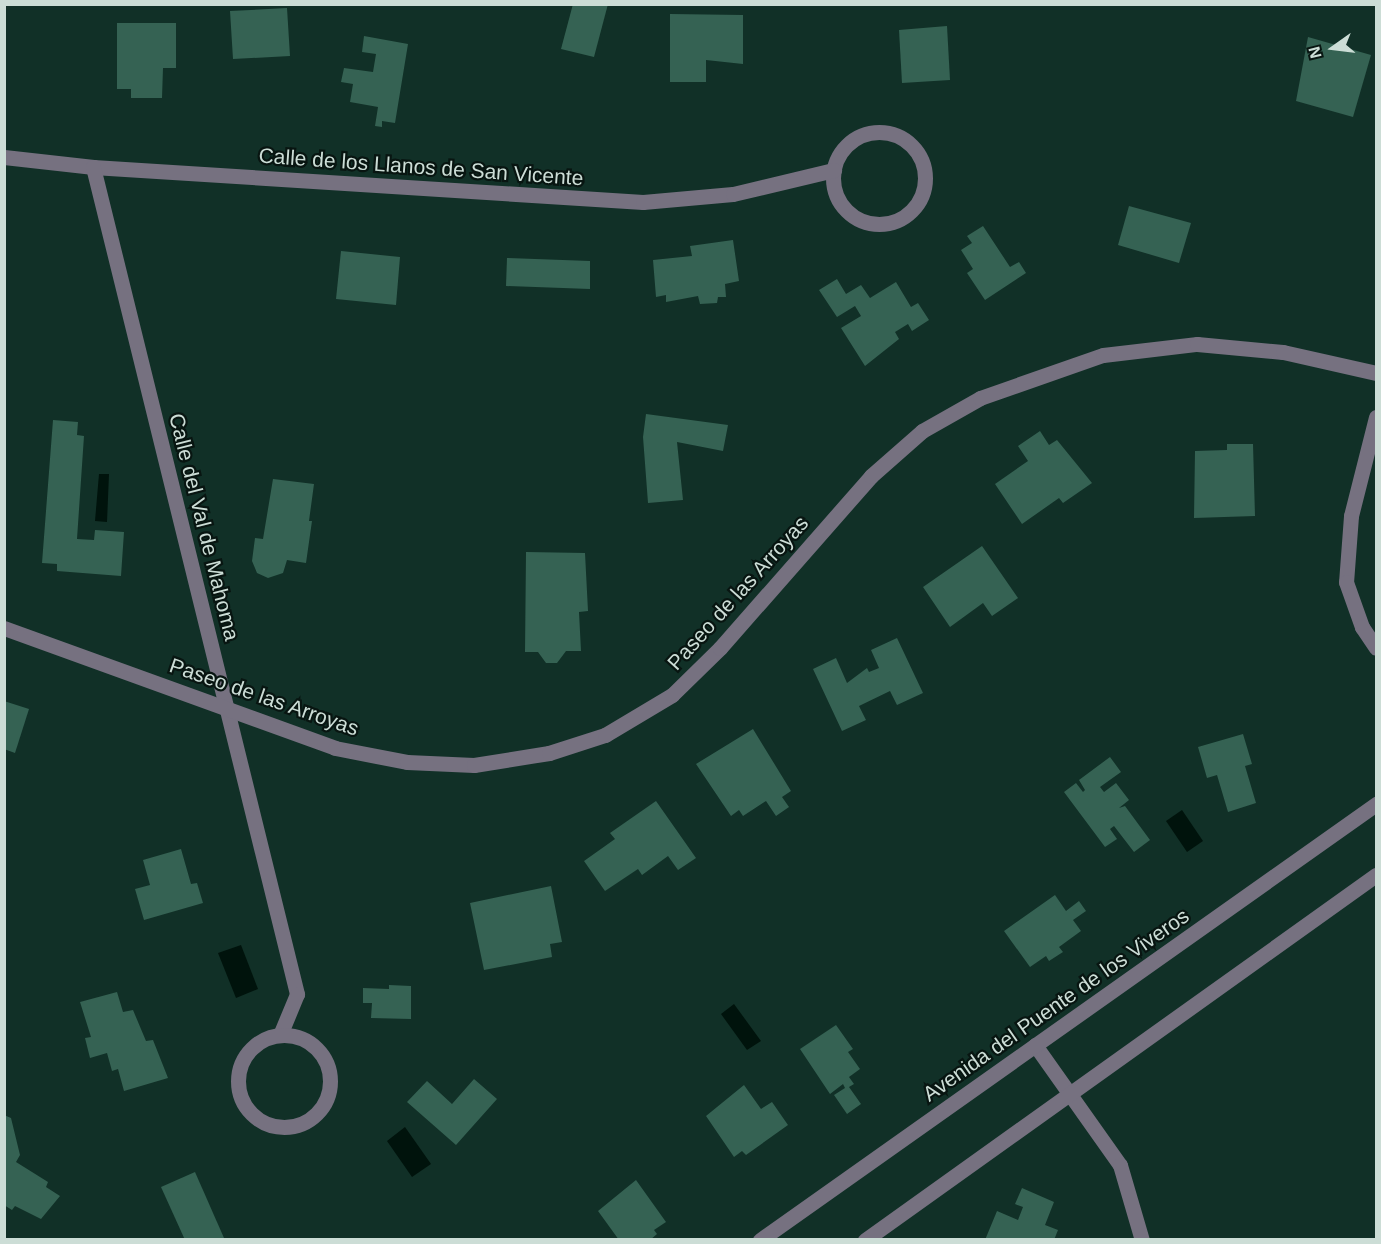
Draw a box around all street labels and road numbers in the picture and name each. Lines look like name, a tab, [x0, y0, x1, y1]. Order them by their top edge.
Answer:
street label: Calle de los Llanos de San Vicente	[258, 143, 584, 191]
street label: Calle del Val de Mahoma	[164, 411, 244, 643]
street label: Paseo de las Arroyas	[662, 510, 814, 676]
street label: Paseo de las Arroyas	[166, 653, 362, 741]
street label: Avenida del Puente de los Viveros	[918, 903, 1194, 1107]

